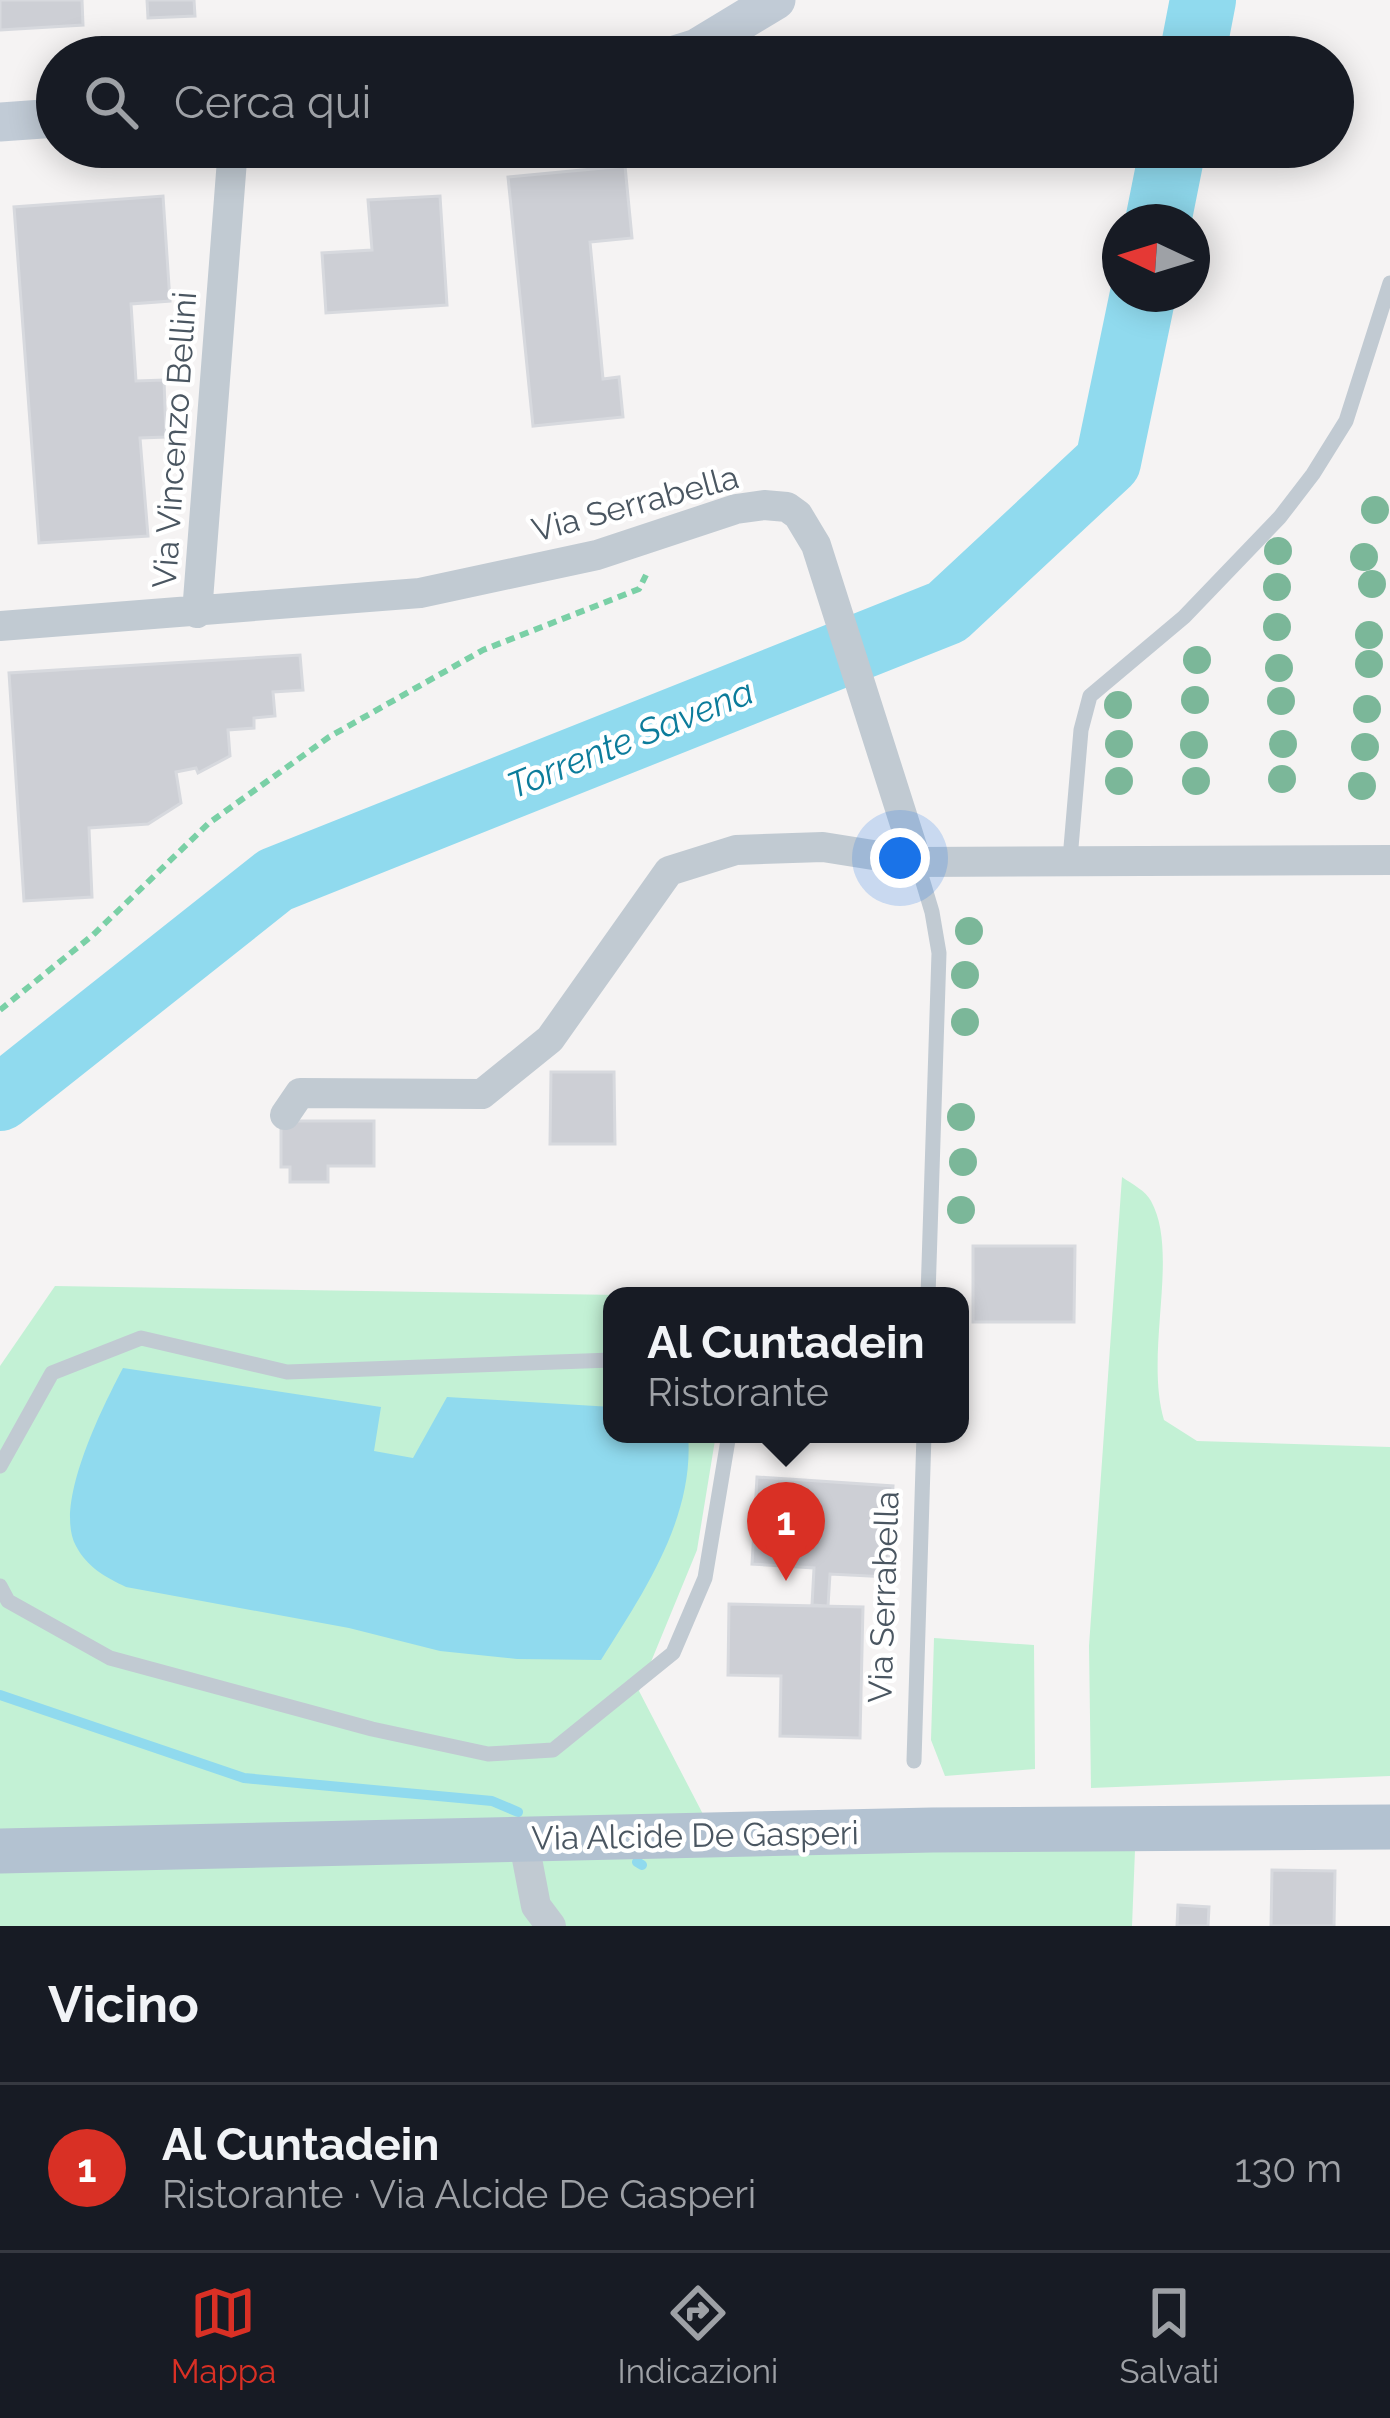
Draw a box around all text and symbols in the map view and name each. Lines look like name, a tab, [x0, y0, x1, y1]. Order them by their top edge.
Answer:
search box	[36, 36, 1354, 168]
icon: search	[78, 69, 144, 135]
text: Cerca qui	[174, 76, 371, 129]
north arrow	[1102, 204, 1210, 312]
street label: Via Vincenzo Bellini	[145, 290, 204, 590]
street label: Via Serrabella	[528, 457, 743, 550]
water label: Torrente Savena	[501, 670, 759, 806]
your location	[870, 828, 930, 888]
popup	[603, 1287, 969, 1443]
text: Al Cuntadein	[647, 1316, 925, 1369]
text: Ristorante	[647, 1369, 829, 1415]
pin: 1	[747, 1482, 825, 1581]
street label: Via Serrabella	[860, 1490, 907, 1704]
street label: Via Alcide De Gasperi	[531, 1813, 859, 1858]
text: Vicino	[48, 1974, 199, 2034]
text: Al Cuntadein	[162, 2118, 439, 2171]
text: 1	[77, 2145, 97, 2191]
text: 130 m	[1235, 2145, 1342, 2191]
text: Ristorante · Via Alcide De Gasperi	[162, 2171, 756, 2217]
tab: Mappa	[171, 2280, 276, 2391]
tab: Indicazioni	[618, 2280, 778, 2391]
tab: Salvati	[1120, 2280, 1219, 2391]

